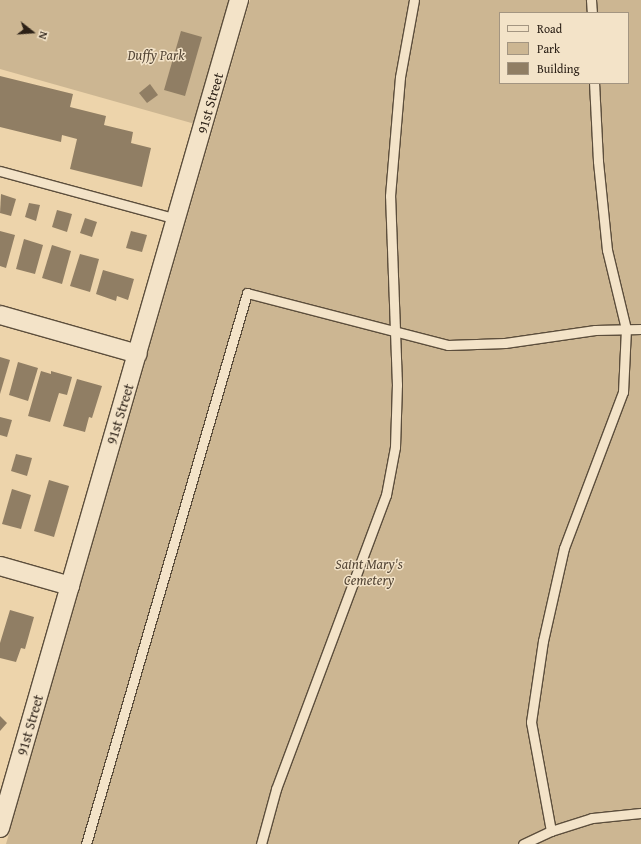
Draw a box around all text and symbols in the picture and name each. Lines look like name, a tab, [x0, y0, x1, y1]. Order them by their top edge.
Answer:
north arrow	[12, 12, 52, 52]
legend	[499, 12, 629, 84]
text: Road	[537, 20, 562, 37]
text: N	[35, 30, 52, 41]
text: Park	[537, 40, 560, 57]
park label: Duffy Park	[127, 47, 185, 63]
text: Building	[537, 60, 580, 77]
street label: 91st Street	[193, 71, 227, 135]
street label: 91st Street	[103, 382, 137, 446]
park label: Saint Mary's Cemetery	[335, 556, 403, 588]
street label: 91st Street	[13, 693, 47, 757]

